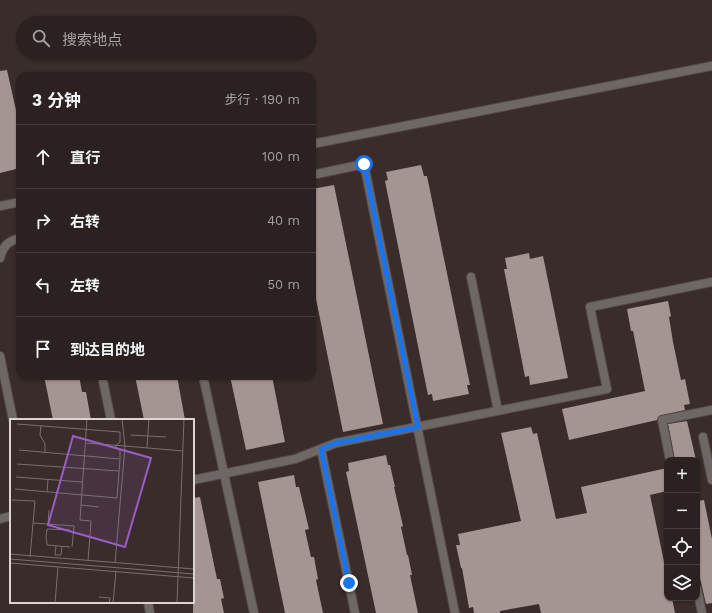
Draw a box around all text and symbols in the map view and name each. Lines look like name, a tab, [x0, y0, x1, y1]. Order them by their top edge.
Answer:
search box	[16, 16, 316, 60]
icon: search	[30, 27, 52, 49]
text: 搜索地点	[62, 31, 122, 49]
text: 3 分钟	[32, 90, 81, 110]
text: 步行 · 190 m	[224, 92, 300, 107]
icon: ahead	[32, 146, 54, 168]
text: 直行	[70, 149, 100, 167]
text: 100 m	[262, 149, 300, 164]
route start	[355, 155, 373, 173]
icon: right	[32, 210, 54, 232]
text: 右转	[70, 213, 100, 231]
text: 40 m	[267, 213, 300, 228]
icon: left	[32, 274, 54, 296]
text: 左转	[70, 277, 100, 295]
text: 50 m	[268, 277, 300, 292]
icon: arrive	[32, 338, 54, 360]
text: 到达目的地	[70, 341, 145, 359]
inset map	[10, 419, 194, 603]
map controls	[664, 457, 700, 601]
button: +	[664, 457, 700, 493]
button: −	[664, 493, 700, 529]
button: locate	[664, 529, 700, 565]
button: layers	[664, 565, 700, 601]
route end	[340, 574, 358, 592]

